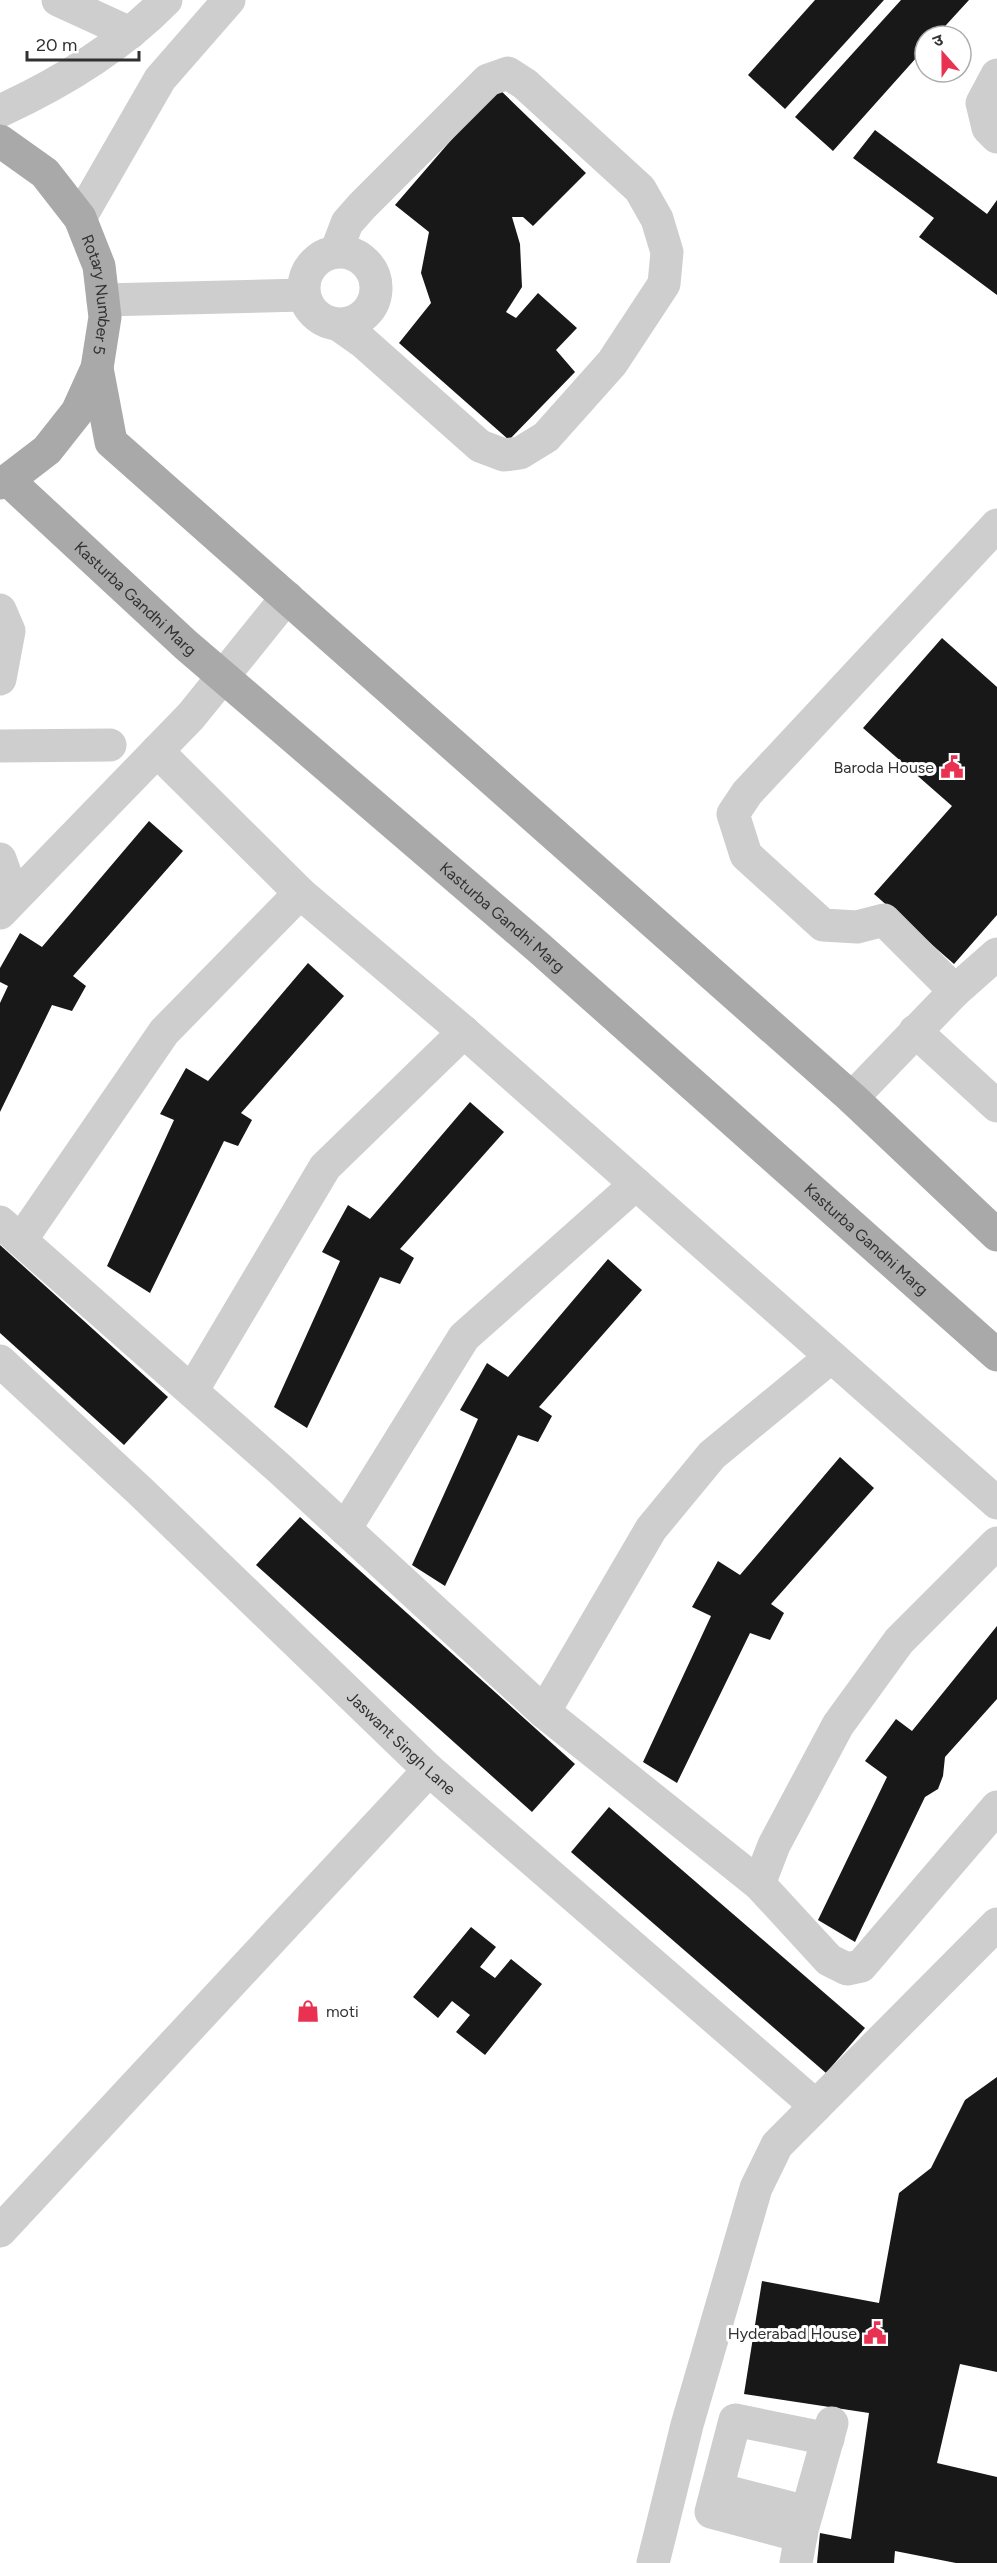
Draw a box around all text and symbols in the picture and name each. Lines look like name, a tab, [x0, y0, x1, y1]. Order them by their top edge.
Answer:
scale bar	[27, 24, 140, 62]
north arrow	[913, 24, 973, 84]
text: उ	[930, 30, 946, 51]
text: 20 m	[36, 34, 77, 56]
street label: Rotary Number 5	[78, 232, 115, 356]
street label: Kasturba Gandhi Marg	[71, 537, 200, 659]
public building icon: Baroda House	[939, 754, 965, 780]
place label: Baroda House	[833, 758, 934, 777]
street label: Kasturba Gandhi Marg	[436, 858, 569, 976]
street label: Kasturba Gandhi Marg	[801, 1179, 932, 1299]
street label: Jaswant Singh Lane	[343, 1687, 460, 1799]
shop icon: moti	[295, 1998, 321, 2024]
place label: moti	[326, 2002, 359, 2021]
public building icon: Hyderabad House	[862, 2320, 888, 2346]
place label: Hyderabad House	[728, 2324, 857, 2343]

